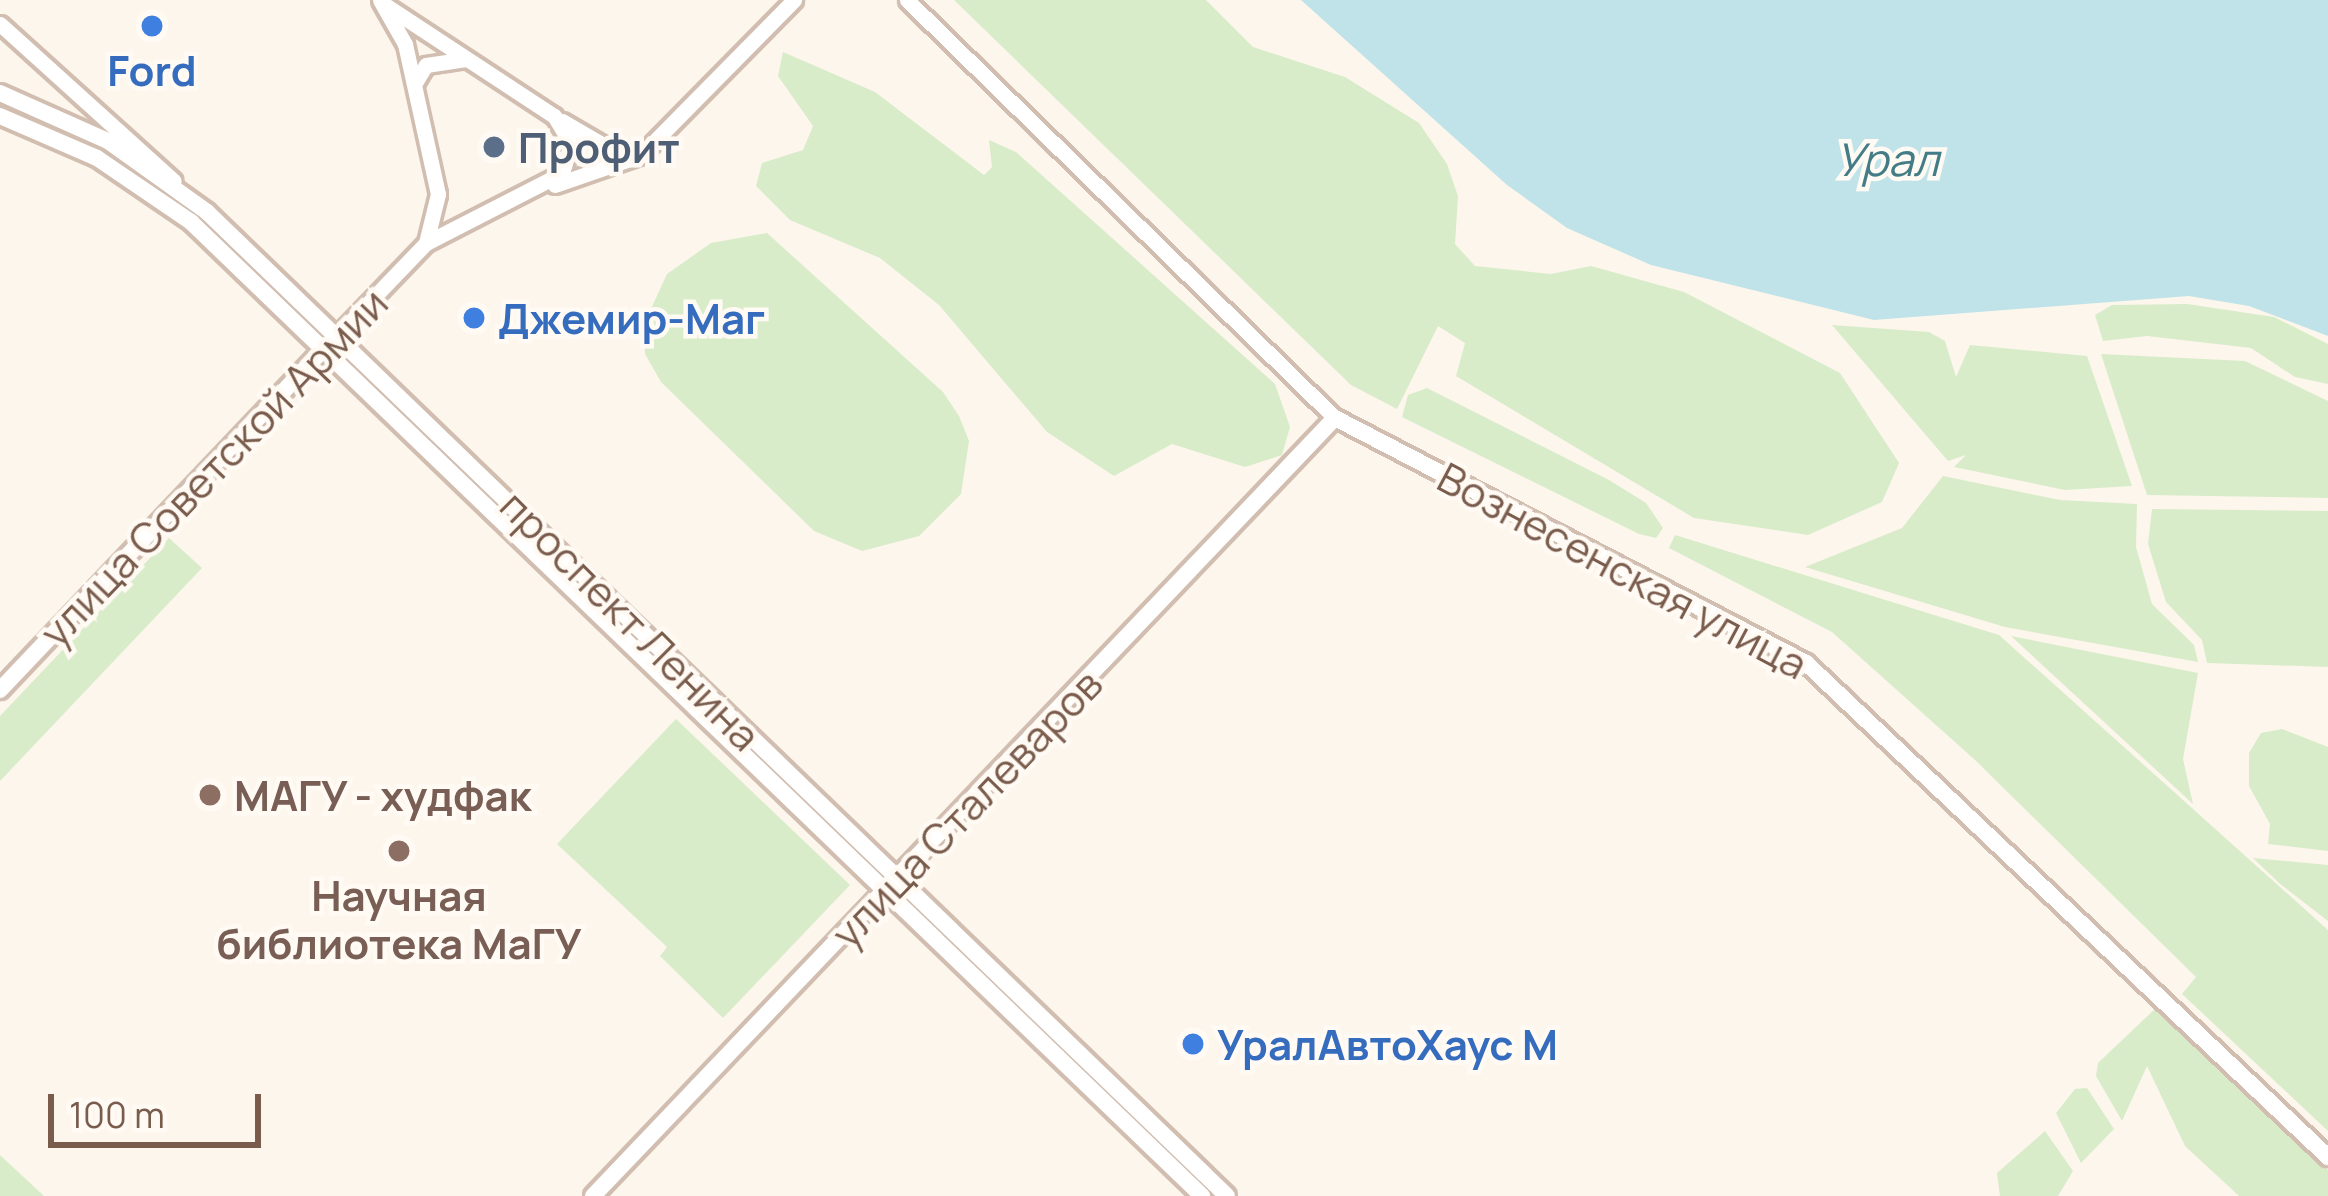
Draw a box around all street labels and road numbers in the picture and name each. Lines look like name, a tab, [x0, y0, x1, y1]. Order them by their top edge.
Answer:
street label: улица Советской Армии	[29, 277, 397, 657]
street label: Вознесенская улица	[1430, 451, 1816, 689]
street label: проспект Ленина	[491, 480, 771, 760]
street label: улица Сталеваров	[820, 658, 1112, 958]

